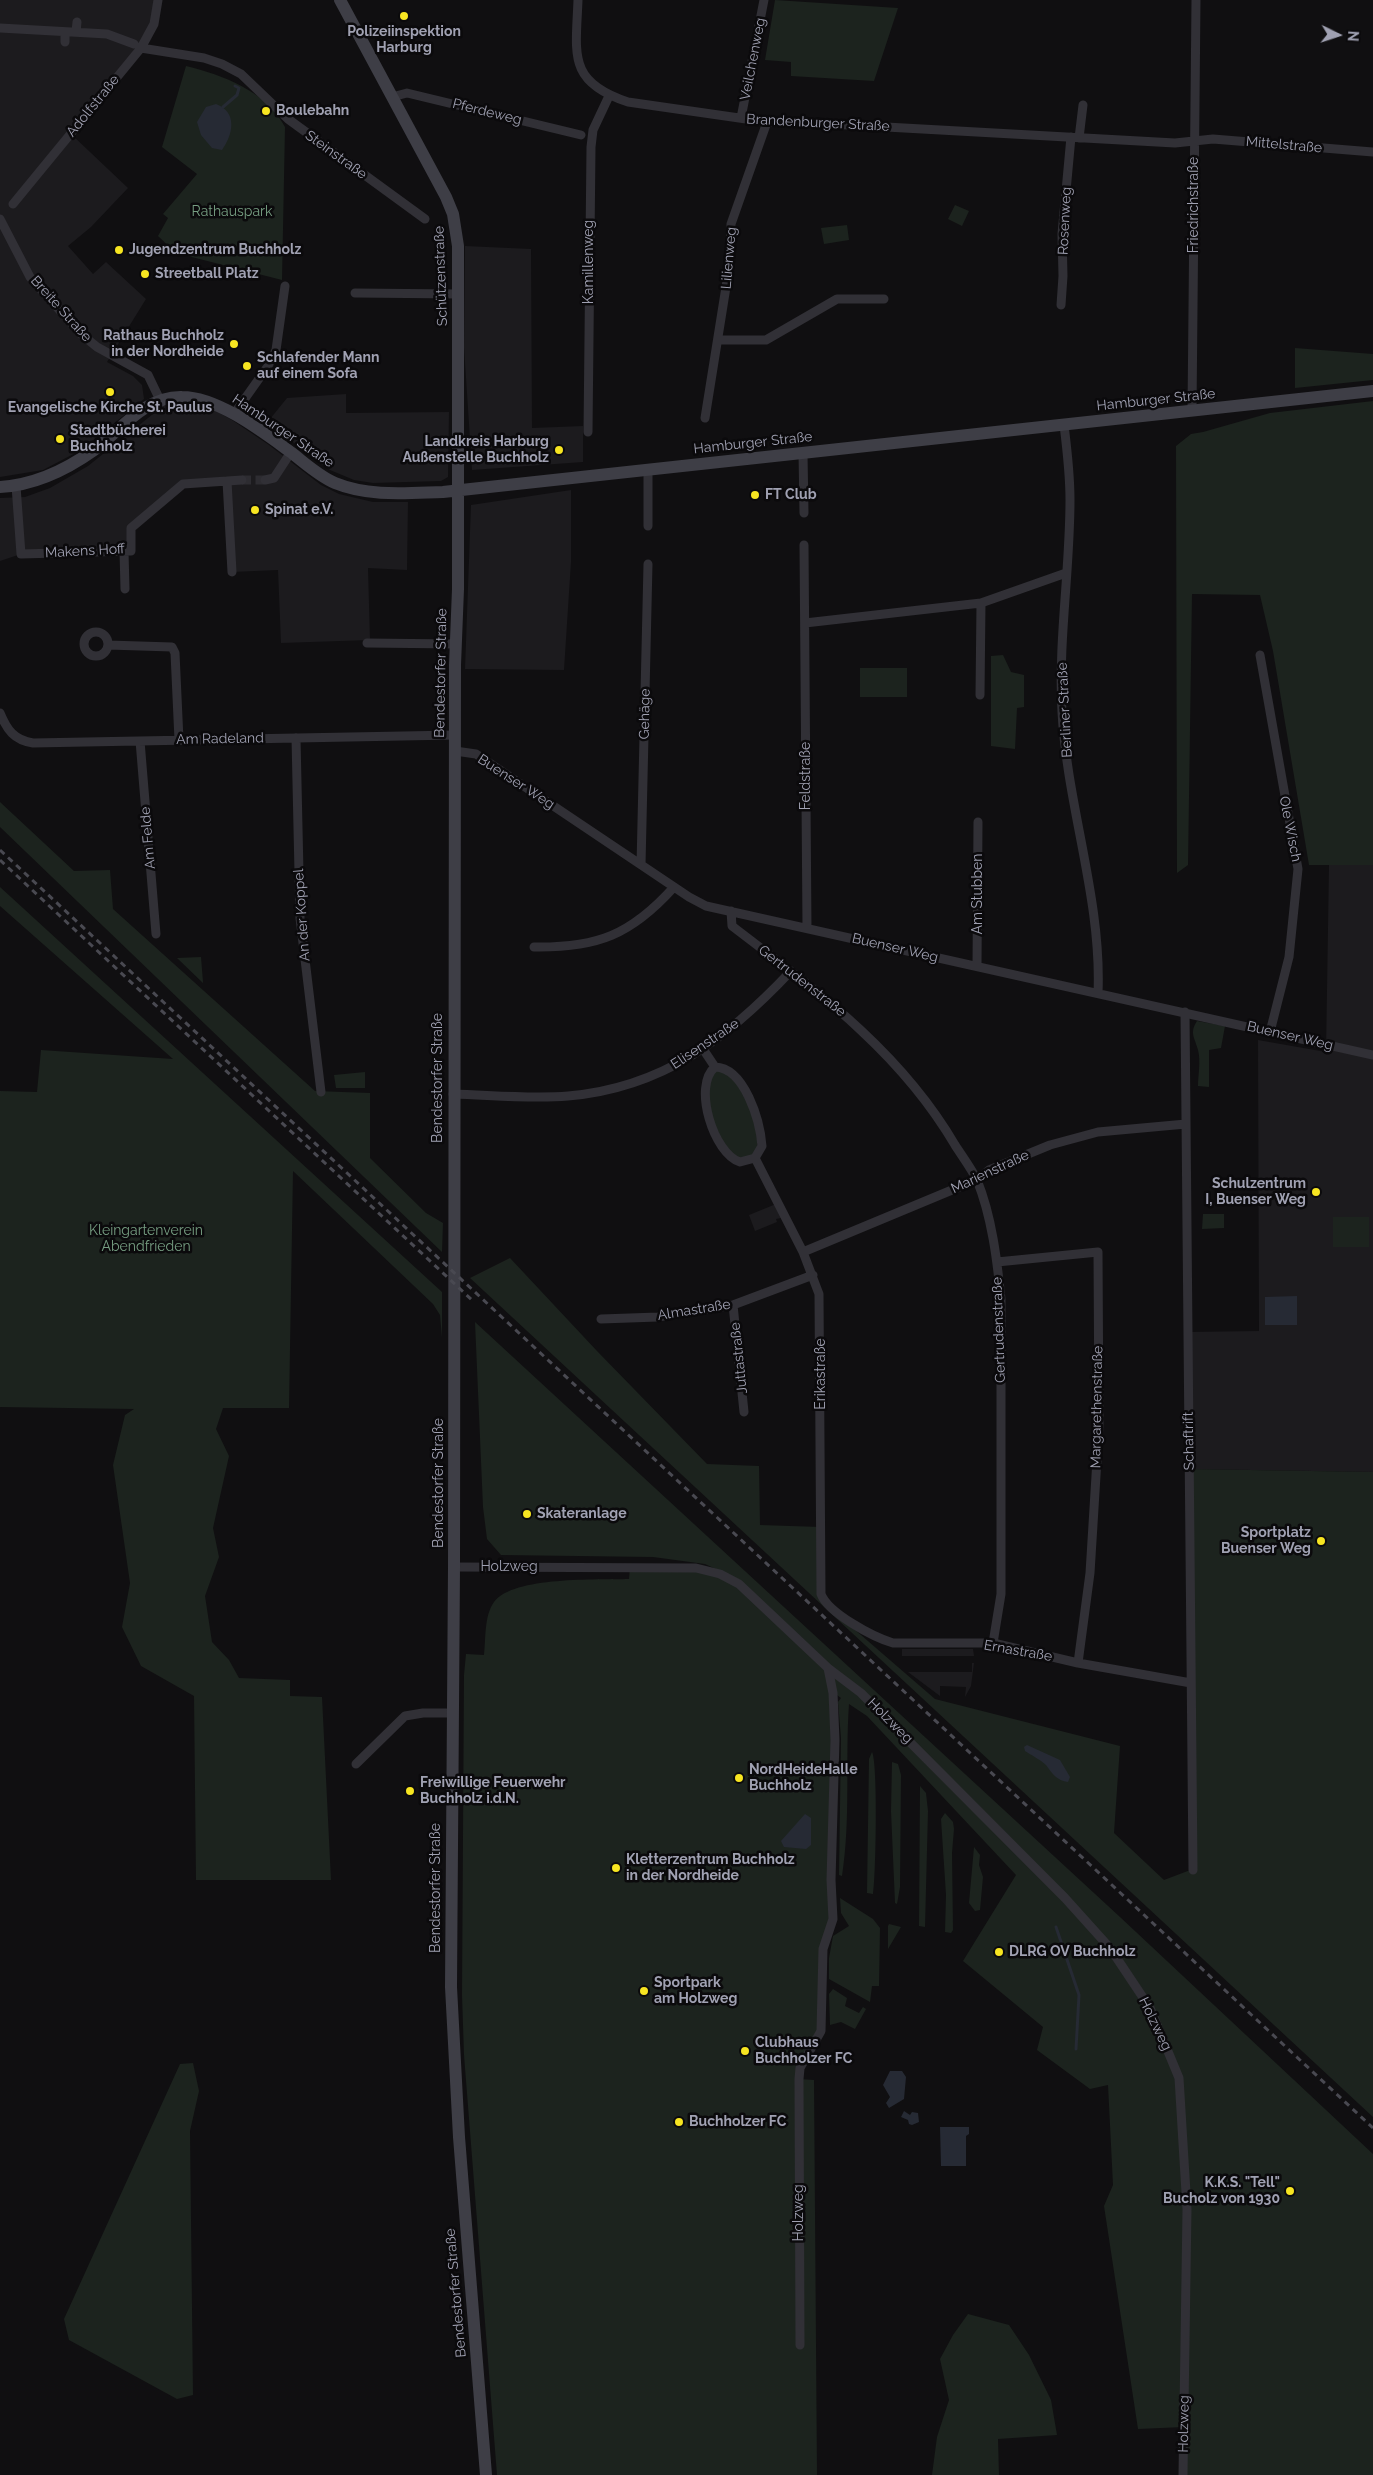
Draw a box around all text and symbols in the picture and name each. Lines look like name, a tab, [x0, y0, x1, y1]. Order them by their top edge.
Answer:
marker: Polizeiinspektion Harburg	[398, 10, 410, 22]
north arrow	[1313, 10, 1363, 60]
street label: Veilchenweg	[737, 16, 769, 102]
place label: Polizeiinspektion Harburg	[347, 24, 461, 56]
text: N	[1345, 30, 1361, 42]
street label: Adolfstraße	[63, 72, 123, 140]
street label: Pferdeweg	[451, 95, 523, 129]
place label: Boulebahn	[276, 103, 349, 119]
marker: Boulebahn	[260, 105, 272, 117]
street label: Brandenburger Straße	[746, 111, 890, 135]
street label: Steinstraße	[302, 127, 370, 183]
street label: Mittelstraße	[1245, 133, 1323, 157]
street label: Friedrichstraße	[1186, 157, 1202, 253]
street label: Rosenweg	[1055, 186, 1075, 256]
park label: Rathauspark	[192, 204, 272, 220]
street label: Kamillenweg	[581, 220, 597, 304]
street label: Schützenstraße	[431, 226, 451, 326]
street label: Lilienweg	[718, 226, 740, 290]
place label: Jugendzentrum Buchholz	[129, 242, 301, 258]
marker: Jugendzentrum Buchholz	[113, 244, 125, 256]
place label: Streetball Platz	[155, 266, 259, 282]
marker: Streetball Platz	[139, 268, 151, 280]
street label: Breite Straße	[27, 272, 95, 346]
place label: Rathaus Buchholz in der Nordheide	[103, 328, 224, 361]
marker: Rathaus Buchholz in der Nordheide	[228, 338, 240, 350]
place label: Schlafender Mann auf einem Sofa	[257, 350, 379, 382]
marker: Schlafender Mann auf einem Sofa	[241, 360, 253, 372]
street label: Hamburger Straße	[1096, 385, 1216, 415]
marker: Evangelische Kirche St. Paulus	[104, 386, 116, 398]
street label: Hamburger Straße	[229, 391, 337, 471]
place label: Evangelische Kirche St. Paulus	[8, 400, 212, 416]
place label: Stadtbücherei Buchholz	[70, 423, 166, 456]
street label: Hamburger Straße	[693, 428, 813, 458]
marker: Stadtbücherei Buchholz	[54, 433, 66, 445]
place label: Landkreis Harburg Außenstelle Buchholz	[402, 434, 549, 467]
marker: Landkreis Harburg Außenstelle Buchholz	[553, 444, 565, 456]
place label: FT Club	[765, 487, 817, 503]
marker: FT Club	[749, 489, 761, 501]
place label: Spinat e.V.	[265, 502, 334, 518]
marker: Spinat e.V.	[249, 504, 261, 516]
street label: Makens Hoff	[45, 541, 125, 561]
street label: Bendestorfer Straße	[431, 608, 451, 738]
street label: Berliner Straße	[1054, 662, 1076, 758]
street label: Gehäge	[636, 688, 654, 740]
street label: Am Radeland	[176, 730, 264, 748]
street label: Feldstraße	[798, 742, 814, 810]
street label: Buenser Weg	[474, 751, 558, 813]
street label: Ole Wisch	[1275, 795, 1305, 863]
street label: Am Felde	[137, 806, 159, 870]
street label: Am Stubben	[970, 854, 986, 934]
street label: An der Koppel	[290, 868, 314, 962]
street label: Buenser Weg	[850, 930, 940, 966]
street label: Gertrudenstraße	[755, 942, 849, 1020]
street label: Bendestorfer Straße	[430, 1013, 446, 1143]
street label: Elisenstraße	[668, 1015, 742, 1073]
street label: Buenser Weg	[1245, 1018, 1335, 1054]
street label: Marienstraße	[948, 1147, 1032, 1197]
place label: Schulzentrum I, Buenser Weg	[1205, 1176, 1306, 1208]
marker: Schulzentrum I, Buenser Weg	[1310, 1186, 1322, 1198]
park label: Kleingartenverein Abendfrieden	[89, 1223, 203, 1256]
street label: Gertrudenstraße	[989, 1277, 1009, 1383]
street label: Almastraße	[656, 1296, 732, 1324]
street label: Juttastraße	[727, 1321, 751, 1395]
street label: Erikastraße	[813, 1338, 829, 1410]
street label: Margarethenstraße	[1088, 1345, 1106, 1469]
street label: Schaftrift	[1180, 1412, 1198, 1470]
street label: Bendestorfer Straße	[431, 1418, 447, 1548]
place label: Skateranlage	[537, 1506, 627, 1522]
marker: Skateranlage	[521, 1508, 533, 1520]
place label: Sportplatz Buenser Weg	[1221, 1525, 1311, 1558]
marker: Sportplatz Buenser Weg	[1315, 1535, 1327, 1547]
street label: Holzweg	[480, 1559, 538, 1575]
street label: Ernastraße	[983, 1637, 1053, 1665]
street label: Holzweg	[864, 1695, 916, 1747]
place label: NordHeideHalle Buchholz	[749, 1762, 858, 1794]
marker: NordHeideHalle Buchholz	[733, 1772, 745, 1784]
place label: Freiwillige Feuerwehr Buchholz i.d.N.	[420, 1775, 566, 1808]
marker: Freiwillige Feuerwehr Buchholz i.d.N.	[404, 1785, 416, 1797]
street label: Bendestorfer Straße	[428, 1823, 444, 1953]
place label: Kletterzentrum Buchholz in der Nordheide	[626, 1852, 795, 1884]
marker: Kletterzentrum Buchholz in der Nordheide	[610, 1862, 622, 1874]
place label: DLRG OV Buchholz	[1009, 1944, 1136, 1960]
marker: DLRG OV Buchholz	[993, 1946, 1005, 1958]
place label: Sportpark am Holzweg	[654, 1975, 737, 2008]
marker: Sportpark am Holzweg	[638, 1985, 650, 1997]
street label: Holzweg	[1135, 1995, 1175, 2053]
place label: Clubhaus Buchholzer FC	[755, 2035, 852, 2068]
marker: Clubhaus Buchholzer FC	[739, 2045, 751, 2057]
place label: Buchholzer FC	[689, 2114, 786, 2130]
marker: Buchholzer FC	[673, 2116, 685, 2128]
place label: K.K.S. "Tell" Bucholz von 1930	[1163, 2175, 1280, 2208]
street label: Holzweg	[791, 2184, 807, 2242]
marker: K.K.S. "Tell" Bucholz von 1930	[1284, 2185, 1296, 2197]
street label: Bendestorfer Straße	[442, 2228, 470, 2358]
street label: Holzweg	[1175, 2395, 1193, 2453]

